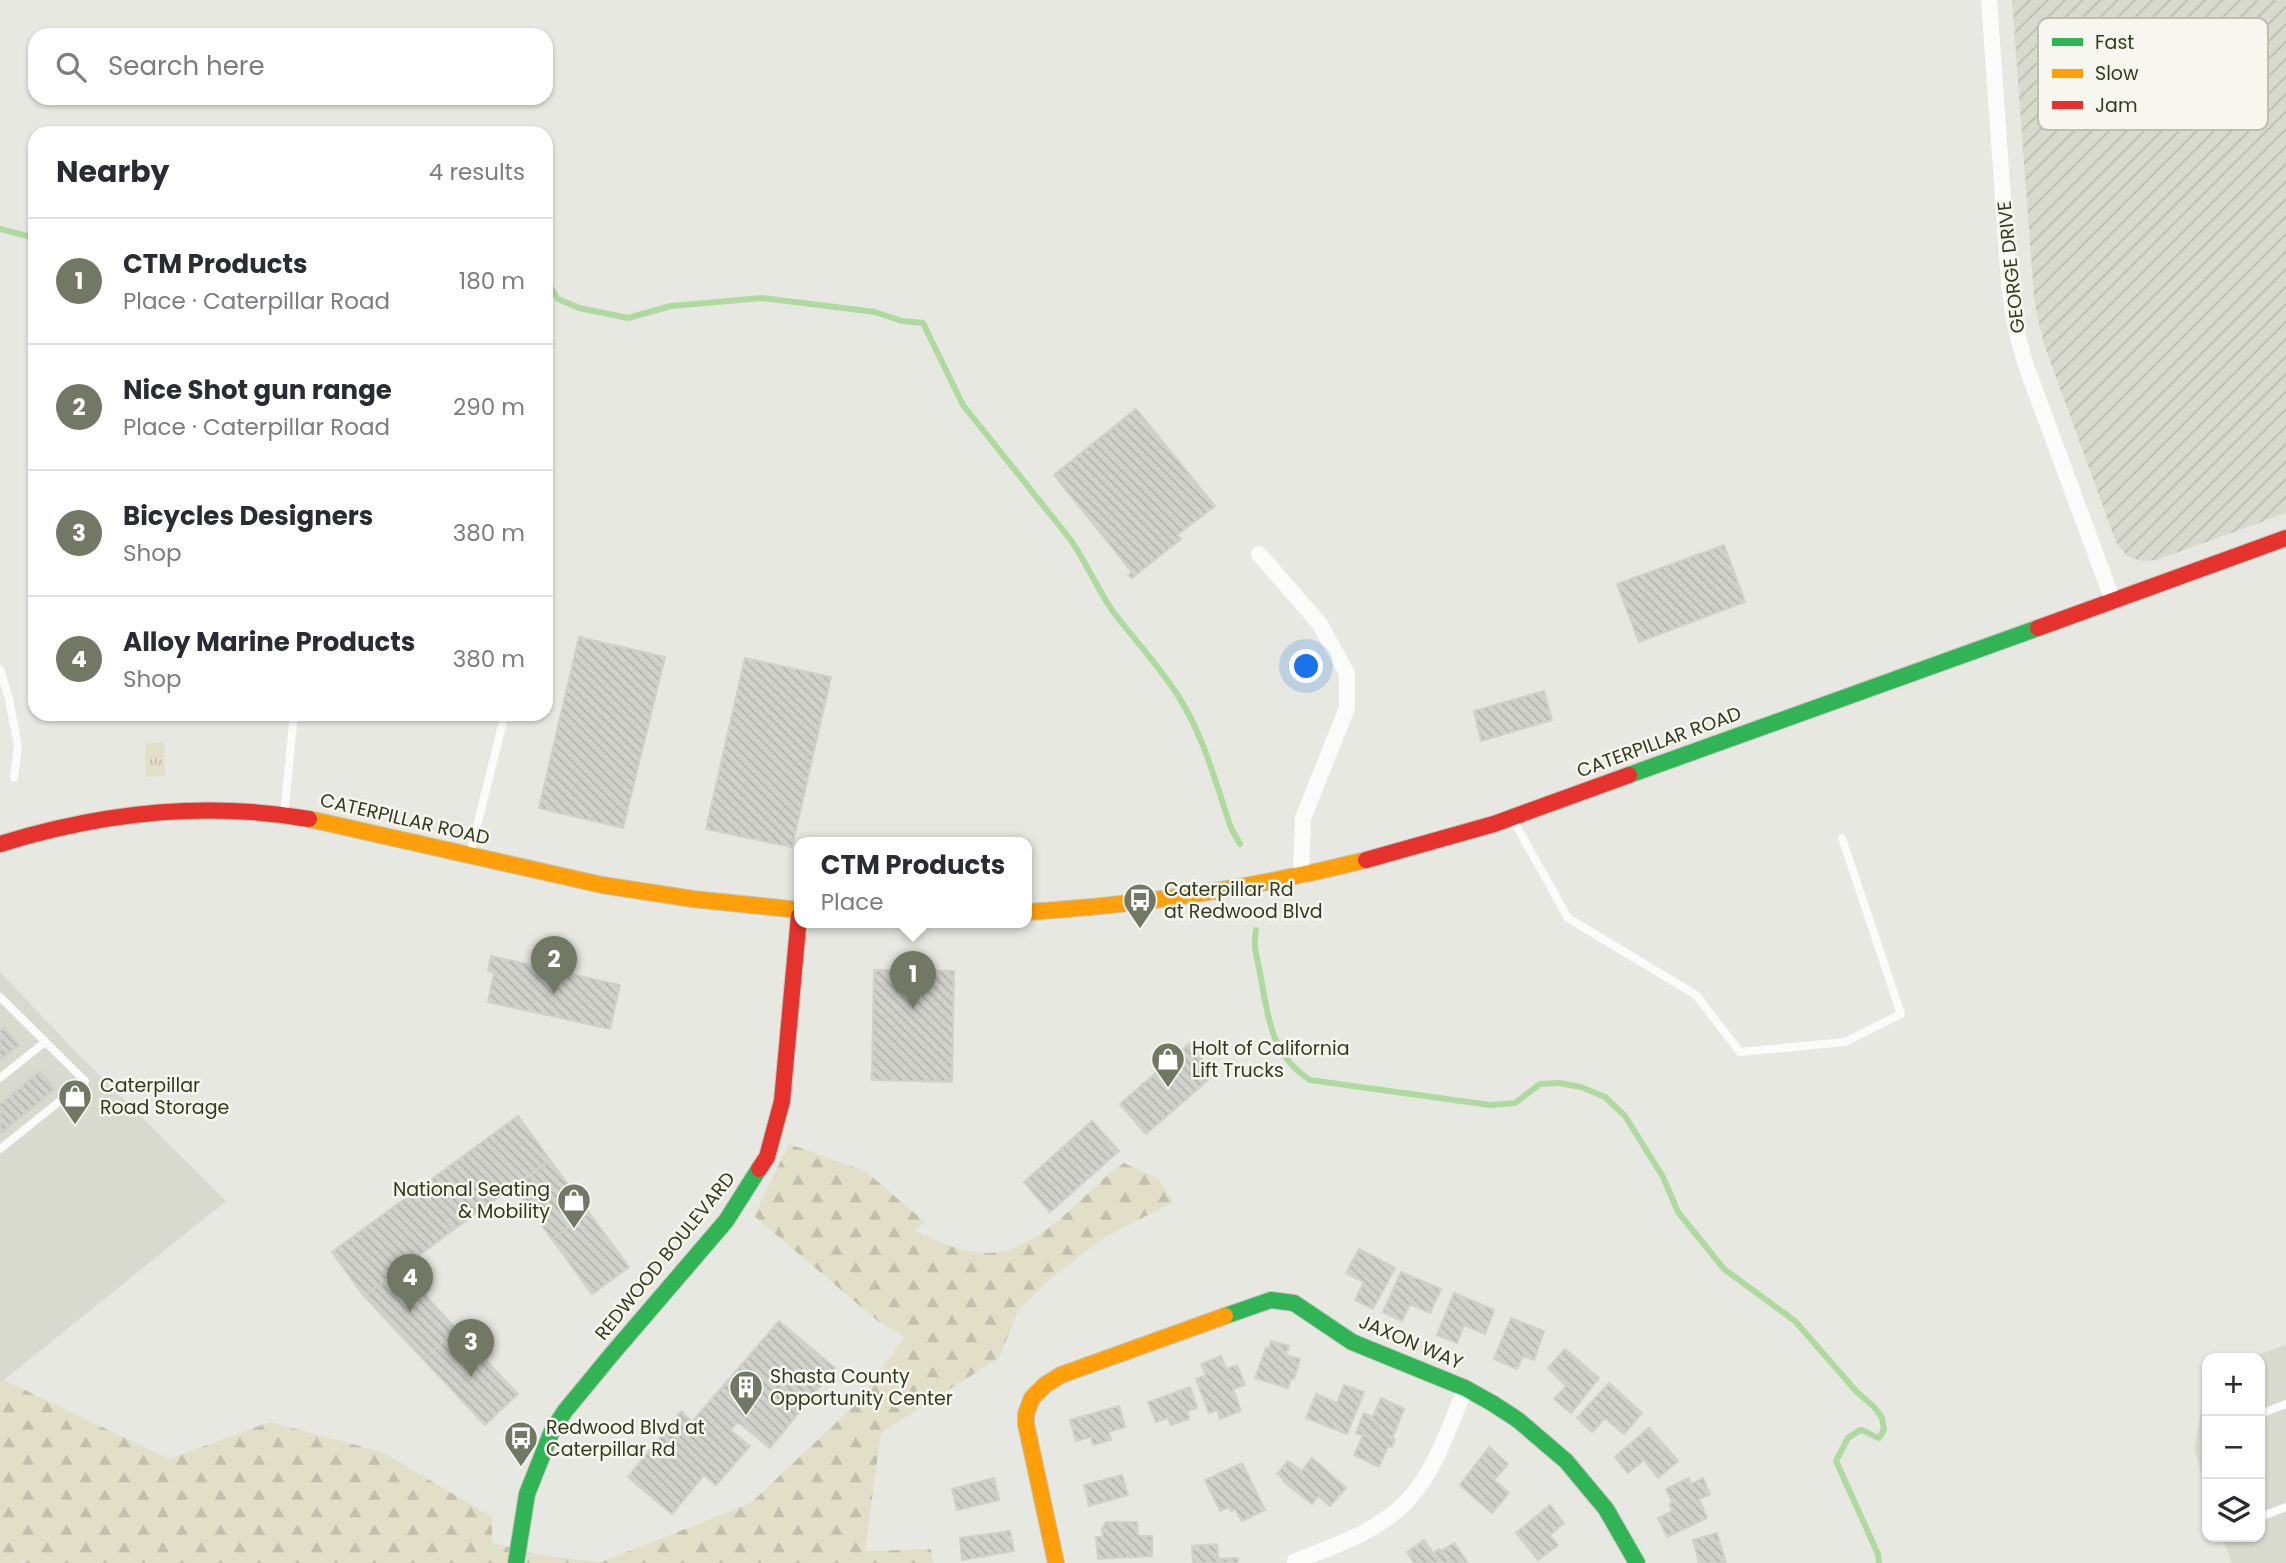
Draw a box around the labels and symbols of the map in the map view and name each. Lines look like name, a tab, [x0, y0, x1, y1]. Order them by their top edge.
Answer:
legend	[2038, 18, 2268, 130]
text: Fast	[2095, 29, 2134, 56]
text: Slow	[2095, 60, 2139, 87]
text: Jam	[2095, 92, 2137, 119]
street label: GEORGE DRIVE	[1991, 200, 2031, 334]
your location	[1289, 649, 1323, 683]
street label: CATERPILLAR ROAD	[1573, 700, 1745, 784]
street label: CATERPILLAR ROAD	[318, 786, 492, 852]
place label: Caterpillar Rd at Redwood Blvd	[1164, 876, 1323, 925]
bus stop icon: Caterpillar Rd at Redwood Blvd	[1121, 881, 1159, 930]
pin: 2	[531, 936, 577, 994]
pin: 1	[890, 951, 936, 1009]
place label: Holt of California Lift Trucks	[1192, 1035, 1350, 1084]
shop icon: Holt of California Lift Trucks	[1149, 1040, 1187, 1089]
place label: Caterpillar Road Storage	[100, 1072, 229, 1121]
shop icon: Caterpillar Road Storage	[56, 1077, 94, 1126]
street label: REDWOOD BOULEVARD	[589, 1166, 741, 1346]
place label: National Seating & Mobility	[393, 1176, 550, 1225]
shop icon: National Seating & Mobility	[555, 1181, 593, 1230]
pin: 4	[387, 1254, 433, 1312]
street label: JAXON WAY	[1355, 1308, 1467, 1376]
pin: 3	[448, 1319, 494, 1377]
place label: Shasta County Opportunity Center	[770, 1363, 953, 1412]
building icon: Shasta County Opportunity Center	[727, 1368, 765, 1417]
place label: Redwood Blvd at Caterpillar Rd	[546, 1414, 705, 1463]
bus stop icon: Redwood Blvd at Caterpillar Rd	[502, 1419, 540, 1468]

